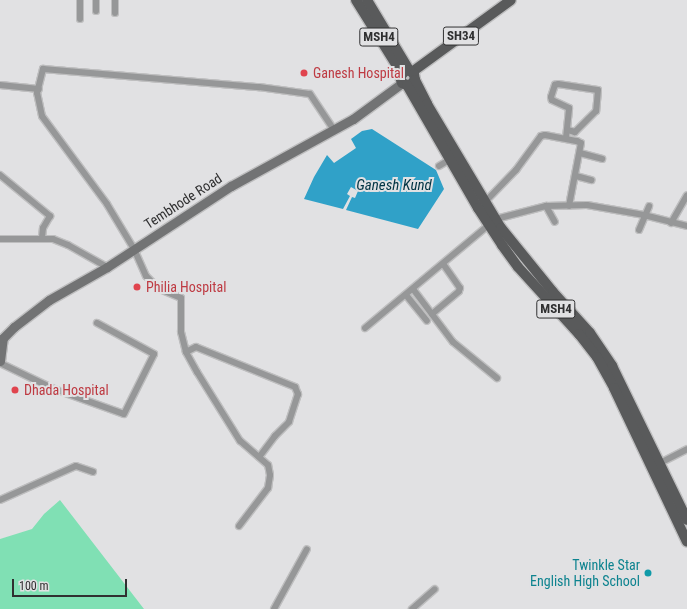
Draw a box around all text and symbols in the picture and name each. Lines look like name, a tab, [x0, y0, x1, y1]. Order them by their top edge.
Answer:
road number: SH34	[442, 25, 480, 47]
road number: MSH4	[359, 26, 399, 48]
place label: Ganesh Hospital	[313, 65, 404, 81]
marker: Ganesh Hospital	[298, 67, 310, 79]
street label: Tembhode Road	[141, 170, 225, 232]
water label: Ganesh Kund	[356, 177, 432, 195]
place label: Philia Hospital	[146, 279, 226, 295]
marker: Philia Hospital	[131, 281, 143, 293]
road number: MSH4	[536, 298, 576, 320]
place label: Dhada Hospital	[24, 382, 109, 398]
marker: Dhada Hospital	[9, 384, 21, 396]
place label: Twinkle Star English High School	[530, 557, 640, 590]
marker: Twinkle Star English High School	[643, 568, 653, 578]
scale bar	[14, 571, 129, 597]
text: 100 m	[19, 579, 49, 593]

